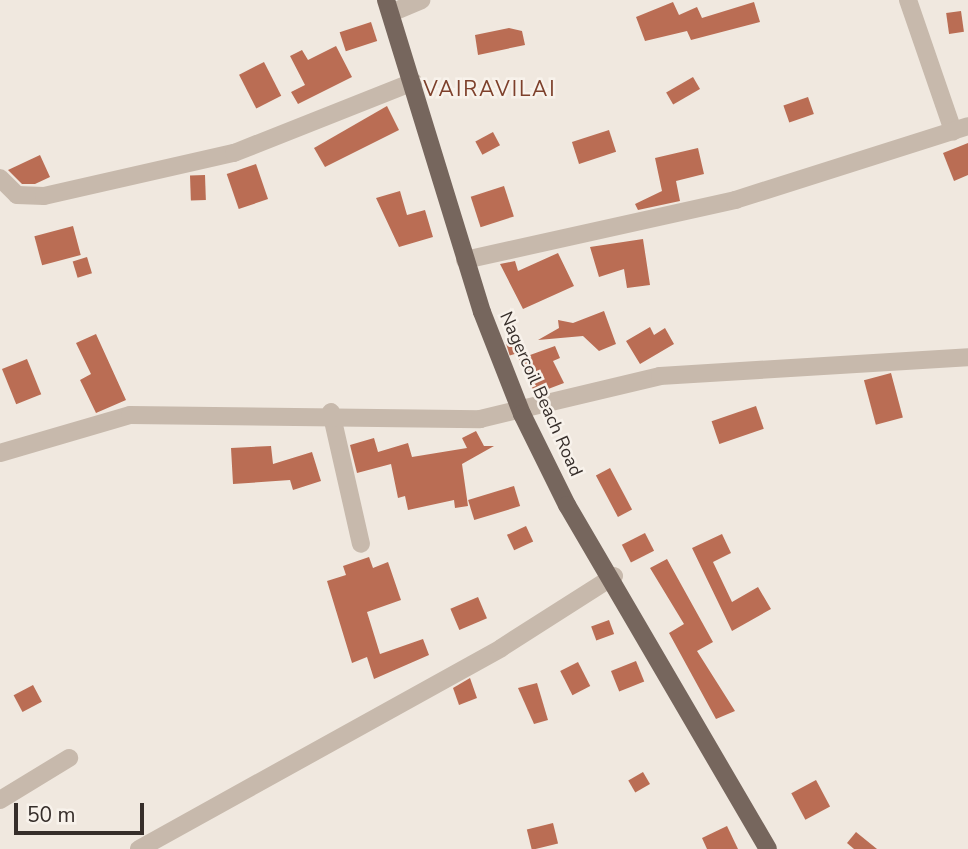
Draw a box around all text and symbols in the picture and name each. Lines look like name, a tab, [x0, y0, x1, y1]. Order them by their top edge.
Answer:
district label: VAIRAVILAI	[425, 76, 555, 102]
street label: Nagercoil Beach Road	[495, 308, 587, 480]
scale bar	[18, 790, 147, 834]
text: 50 m	[27, 801, 76, 829]

